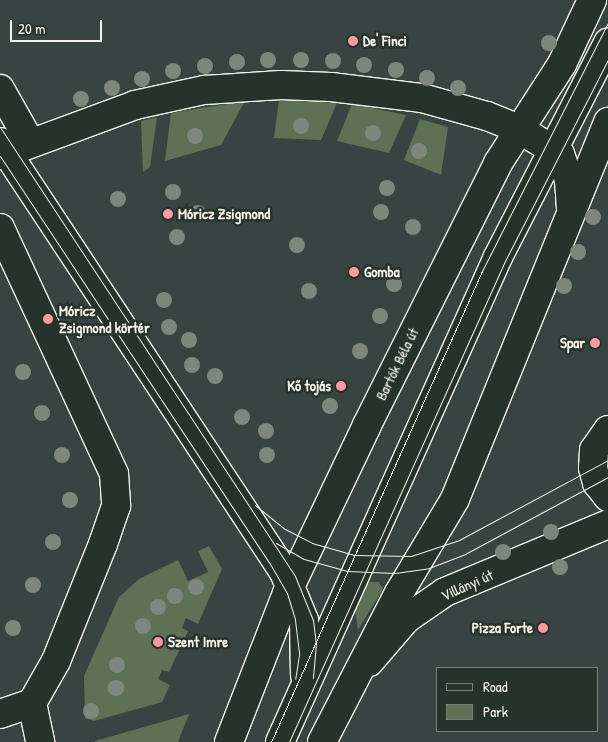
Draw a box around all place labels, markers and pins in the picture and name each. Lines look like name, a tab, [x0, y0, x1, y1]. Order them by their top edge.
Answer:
place label: De' Finci	[363, 32, 407, 50]
marker: De' Finci	[347, 35, 359, 47]
place label: Móricz Zsigmond	[178, 205, 270, 223]
marker: Móricz Zsigmond	[162, 208, 174, 220]
place label: Gomba	[364, 263, 400, 281]
marker: Gomba	[348, 266, 360, 278]
place label: Móricz Zsigmond körtér	[59, 301, 150, 336]
marker: Móricz Zsigmond körtér	[41, 312, 55, 326]
place label: Spar	[560, 334, 585, 352]
marker: Spar	[589, 337, 601, 349]
place label: Kő tojás	[287, 377, 331, 395]
marker: Kő tojás	[335, 380, 347, 392]
place label: Pizza Forte	[472, 619, 533, 637]
marker: Pizza Forte	[537, 622, 549, 634]
place label: Szent Imre	[168, 633, 228, 651]
marker: Szent Imre	[152, 636, 164, 648]

